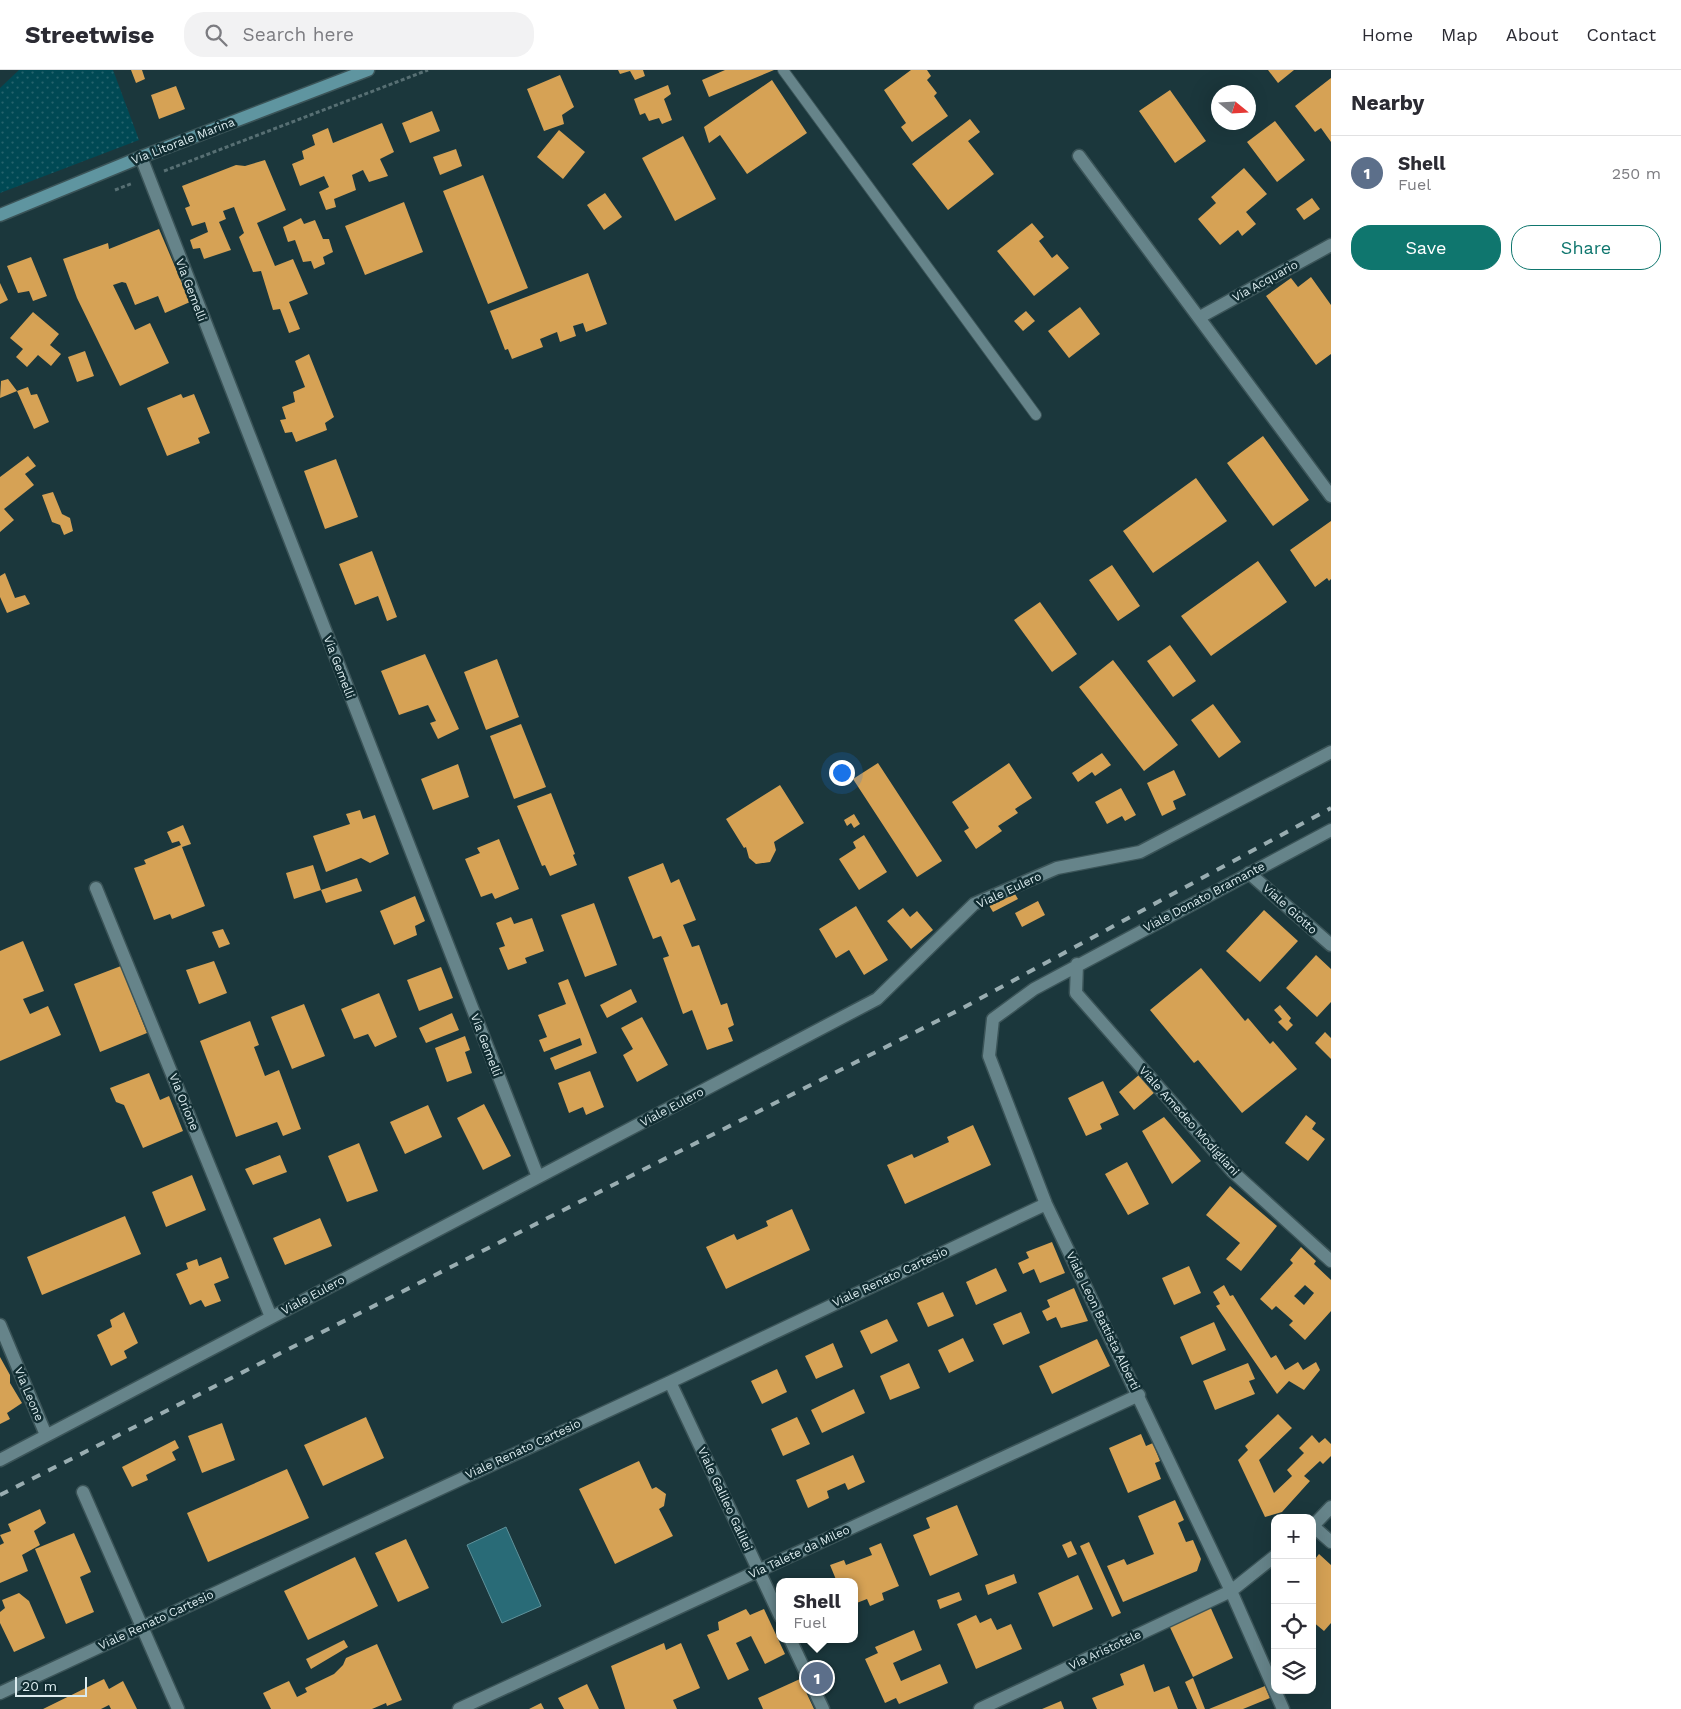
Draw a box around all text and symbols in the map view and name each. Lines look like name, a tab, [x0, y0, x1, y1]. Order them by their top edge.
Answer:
search box	[184, 12, 534, 57]
text: Streetwise	[25, 21, 154, 49]
icon: search	[202, 21, 230, 49]
text: Search here	[242, 23, 354, 46]
text: Home	[1362, 24, 1413, 45]
text: Map	[1441, 24, 1478, 45]
text: About	[1506, 24, 1558, 45]
text: Contact	[1586, 24, 1656, 45]
north arrow	[1211, 85, 1256, 130]
text: Nearby	[1351, 90, 1424, 115]
street label: Via Litorale Marina	[129, 115, 237, 167]
text: Shell	[1398, 152, 1445, 175]
text: 1	[1364, 164, 1370, 183]
text: 250 m	[1612, 164, 1661, 183]
text: Fuel	[1398, 175, 1431, 194]
button: Save	[1351, 225, 1501, 270]
button: Share	[1511, 225, 1661, 270]
street label: Via Gemelli	[173, 257, 209, 323]
street label: Via Acquario	[1230, 257, 1300, 305]
street label: Via Gemelli	[321, 634, 357, 700]
your location	[829, 760, 855, 786]
street label: Viale Donato Bramante	[1141, 859, 1267, 935]
street label: Viale Eulero	[974, 869, 1044, 911]
street label: Viale Giotto	[1260, 881, 1320, 937]
street label: Via Gemelli	[468, 1012, 504, 1078]
street label: Viale Amedeo Modigliani	[1136, 1063, 1242, 1179]
street label: Via Orione	[166, 1071, 202, 1133]
street label: Viale Eulero	[638, 1084, 706, 1130]
street label: Viale Renato Cartesio	[830, 1244, 950, 1310]
street label: Viale Leon Battista Alberti	[1063, 1250, 1143, 1392]
street label: Viale Eulero	[279, 1272, 347, 1318]
street label: Via Leone	[11, 1365, 47, 1423]
street label: Viale Renato Cartesio	[463, 1416, 583, 1482]
street label: Viale Galileo Galilei	[695, 1445, 755, 1553]
map controls	[1271, 1514, 1316, 1694]
button: +	[1271, 1514, 1316, 1559]
street label: Via Talete da Mileo	[746, 1522, 852, 1582]
button: −	[1271, 1559, 1316, 1604]
popup	[776, 1578, 858, 1643]
street label: Viale Renato Cartesio	[96, 1587, 216, 1653]
text: Shell	[793, 1590, 841, 1613]
button: locate	[1271, 1604, 1316, 1649]
text: Fuel	[793, 1613, 826, 1632]
street label: Via Aristotele	[1067, 1627, 1143, 1673]
button: layers	[1271, 1649, 1316, 1694]
pin: 1	[801, 1659, 833, 1697]
scale bar	[15, 1674, 88, 1697]
text: 20 m	[22, 1678, 57, 1694]

